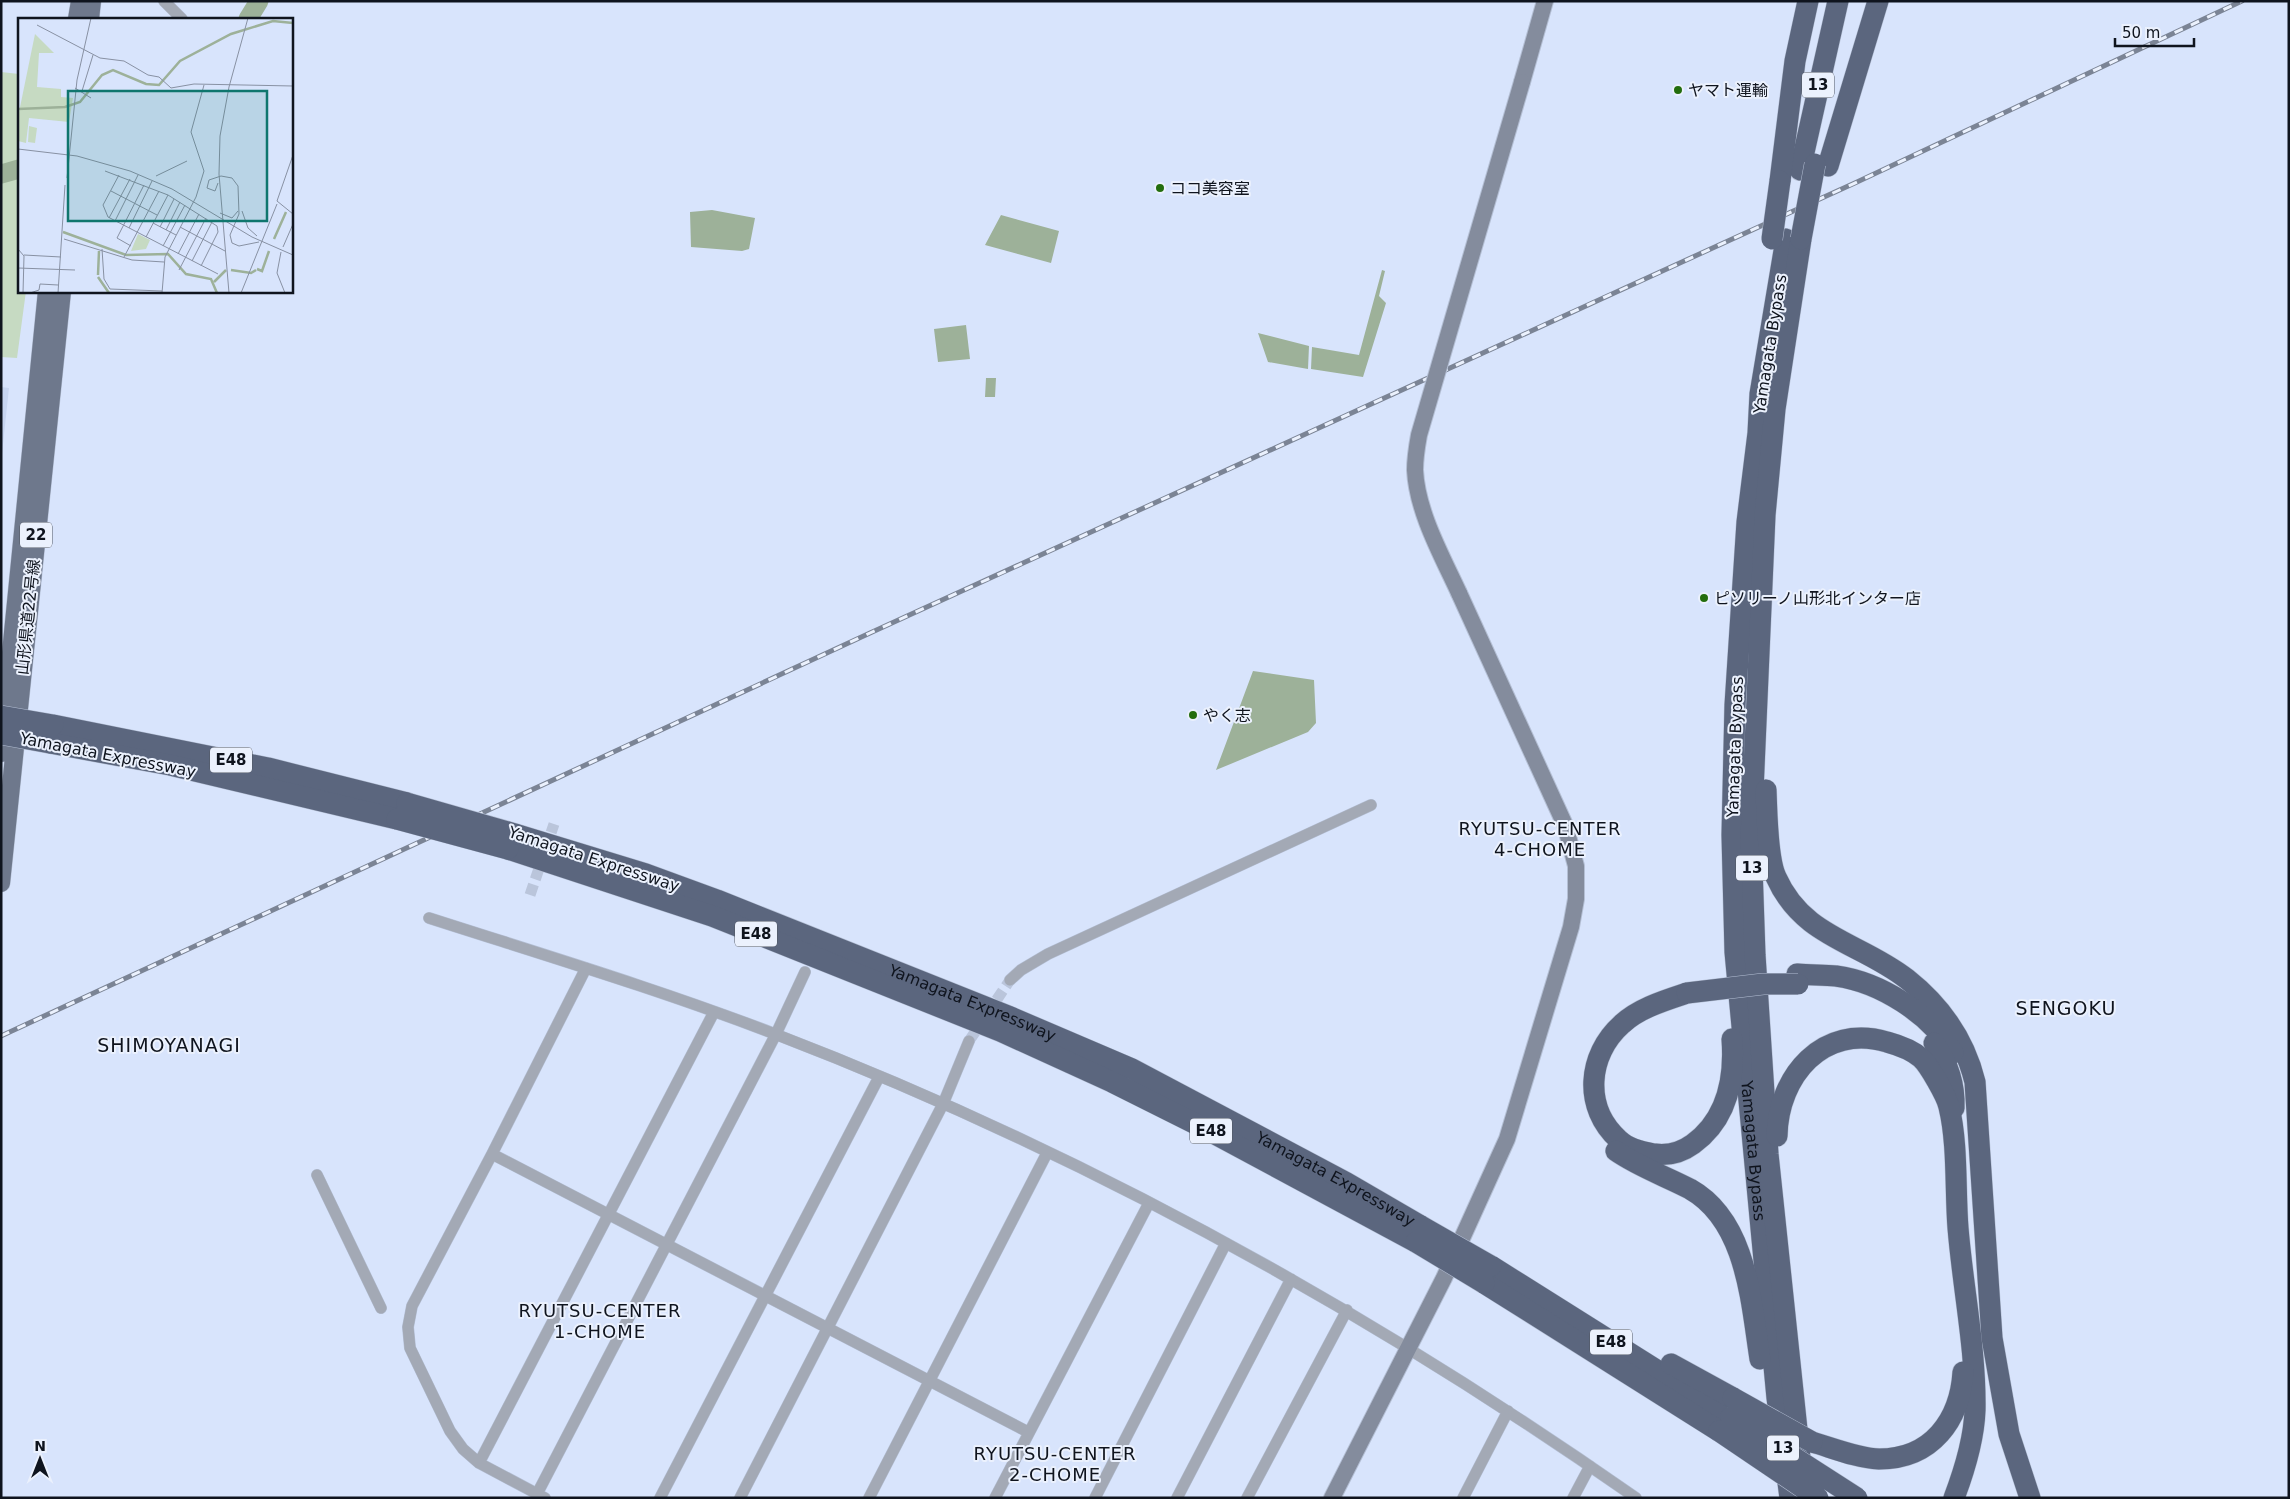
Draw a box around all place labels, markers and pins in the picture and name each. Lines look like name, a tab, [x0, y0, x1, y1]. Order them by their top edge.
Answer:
place label: ヤマト運輸	[1688, 81, 1768, 100]
marker: ヤマト運輸	[1672, 84, 1684, 96]
place label: ココ美容室	[1170, 179, 1250, 198]
marker: ココ美容室	[1154, 182, 1166, 194]
place label: ピソリーノ山形北インター店	[1714, 589, 1921, 608]
marker: ピソリーノ山形北インター店	[1698, 592, 1710, 604]
place label: やく志	[1203, 706, 1251, 725]
marker: やく志	[1187, 709, 1199, 721]

